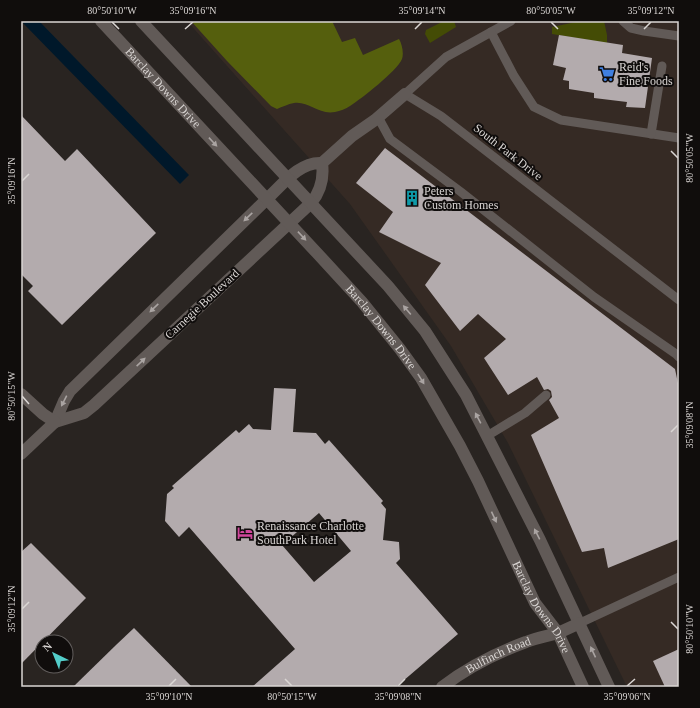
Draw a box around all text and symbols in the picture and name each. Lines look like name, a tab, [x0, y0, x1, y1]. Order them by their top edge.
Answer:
text: 80°50'10"W	[87, 5, 137, 16]
text: 35°09'16"N	[169, 5, 217, 16]
text: 35°09'14"N	[398, 5, 446, 16]
text: 80°50'05"W	[526, 5, 576, 16]
text: 35°09'12"N	[627, 5, 675, 16]
street label: Barclay Downs Drive	[122, 45, 204, 131]
place label: Reid's Fine Foods	[619, 60, 673, 88]
supermarket icon: Reid's Fine Foods	[598, 65, 616, 83]
street label: South Park Drive	[471, 121, 545, 183]
text: 80°50'05"W	[684, 133, 695, 183]
one-way arrow	[208, 137, 218, 147]
text: 35°09'16"N	[6, 157, 17, 205]
place label: Peters Custom Homes	[424, 184, 499, 212]
building icon: Peters Custom Homes	[403, 189, 421, 207]
one-way arrow	[243, 213, 253, 222]
one-way arrow	[297, 232, 306, 241]
street label: Carnegie Boulevard	[162, 266, 242, 342]
street label: Barclay Downs Drive	[343, 282, 419, 372]
one-way arrow	[149, 303, 159, 312]
one-way arrow	[403, 304, 412, 315]
one-way arrow	[136, 357, 146, 367]
text: 80°50'15"W	[6, 371, 17, 421]
one-way arrow	[417, 373, 424, 385]
one-way arrow	[61, 395, 67, 407]
text: 35°09'08"N	[684, 401, 695, 449]
one-way arrow	[475, 413, 481, 424]
one-way arrow	[491, 511, 497, 522]
place label: Renaissance Charlotte SouthPark Hotel	[257, 519, 364, 547]
hotel icon: Renaissance Charlotte SouthPark Hotel	[236, 524, 254, 542]
one-way arrow	[534, 528, 540, 540]
street label: Barclay Downs Drive	[509, 559, 573, 655]
text: 35°09'12"N	[6, 585, 17, 633]
text: 80°50'10"W	[684, 604, 695, 654]
north arrow	[34, 634, 74, 674]
street label: Bulfinch Road	[463, 634, 533, 676]
text: N	[40, 640, 54, 654]
one-way arrow	[590, 646, 596, 657]
text: 35°09'10"N	[145, 691, 193, 702]
text: 80°50'15"W	[267, 691, 317, 702]
text: 35°09'08"N	[374, 691, 422, 702]
text: 35°09'06"N	[603, 691, 651, 702]

